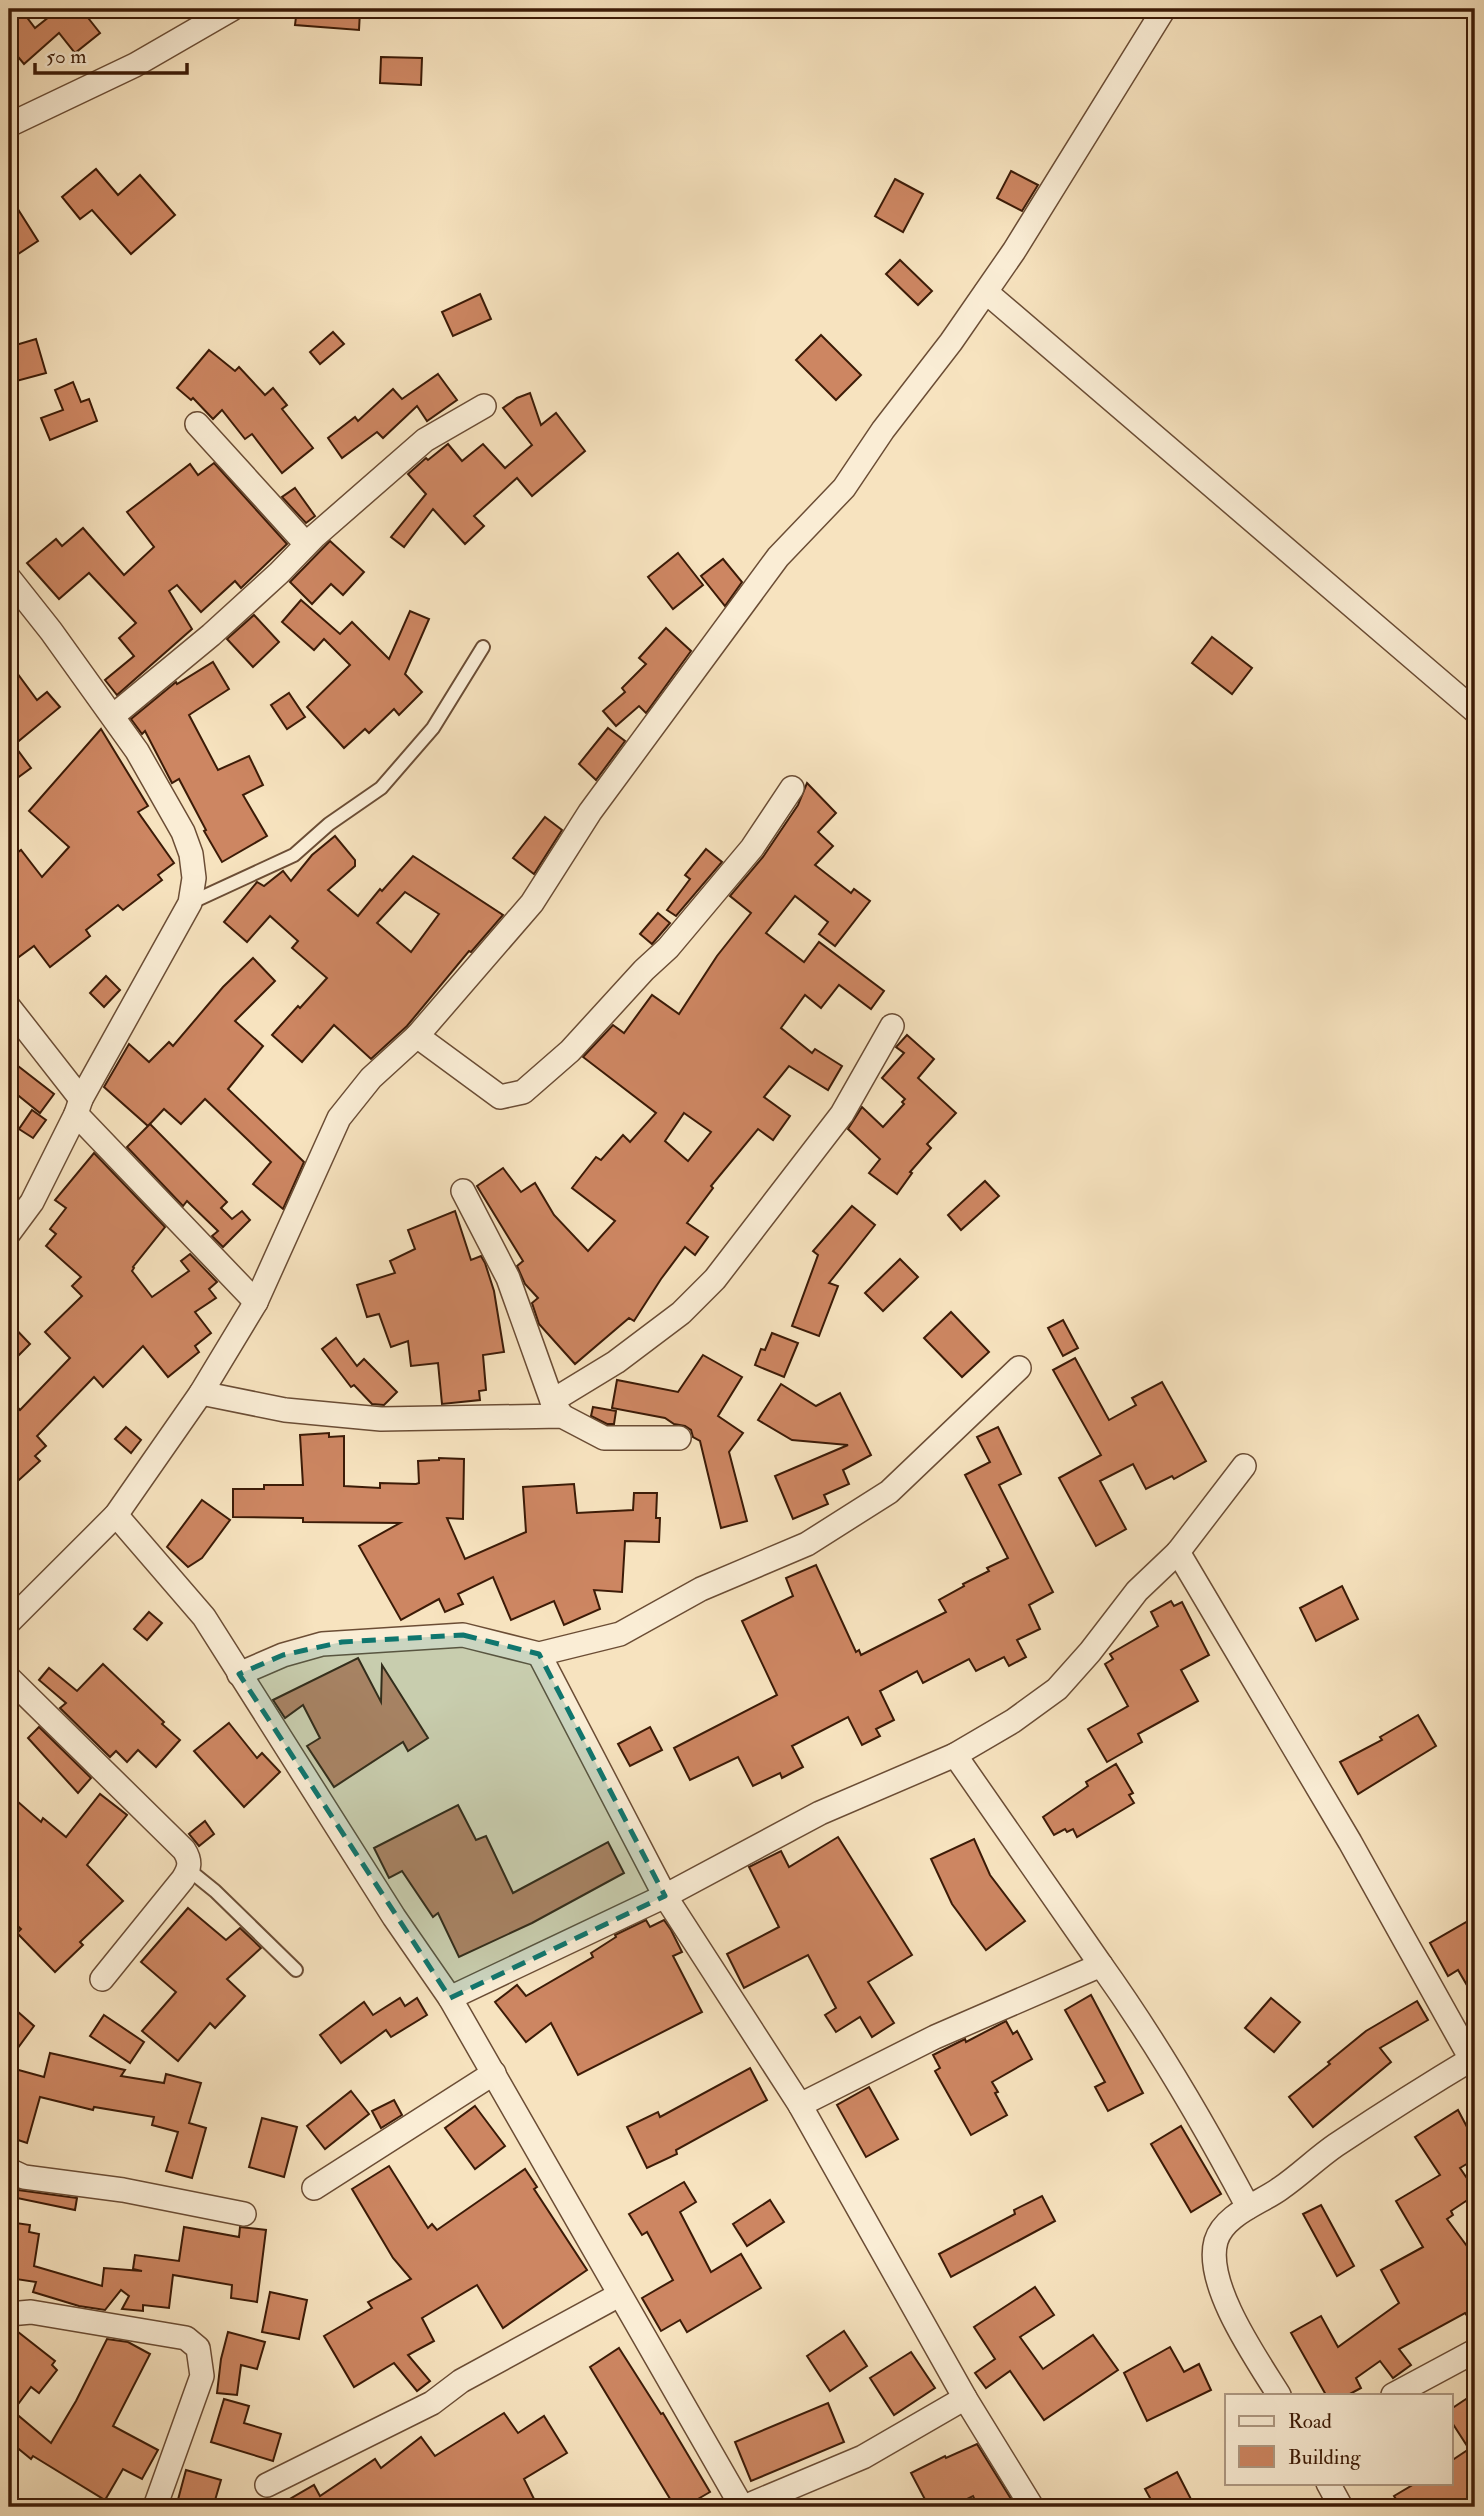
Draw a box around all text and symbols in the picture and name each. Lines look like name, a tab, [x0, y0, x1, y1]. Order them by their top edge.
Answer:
scale bar	[35, 32, 187, 76]
text: 50 m	[46, 43, 87, 70]
legend	[1225, 2394, 1452, 2484]
text: Road	[1288, 2408, 1333, 2435]
text: Building	[1288, 2444, 1361, 2471]

